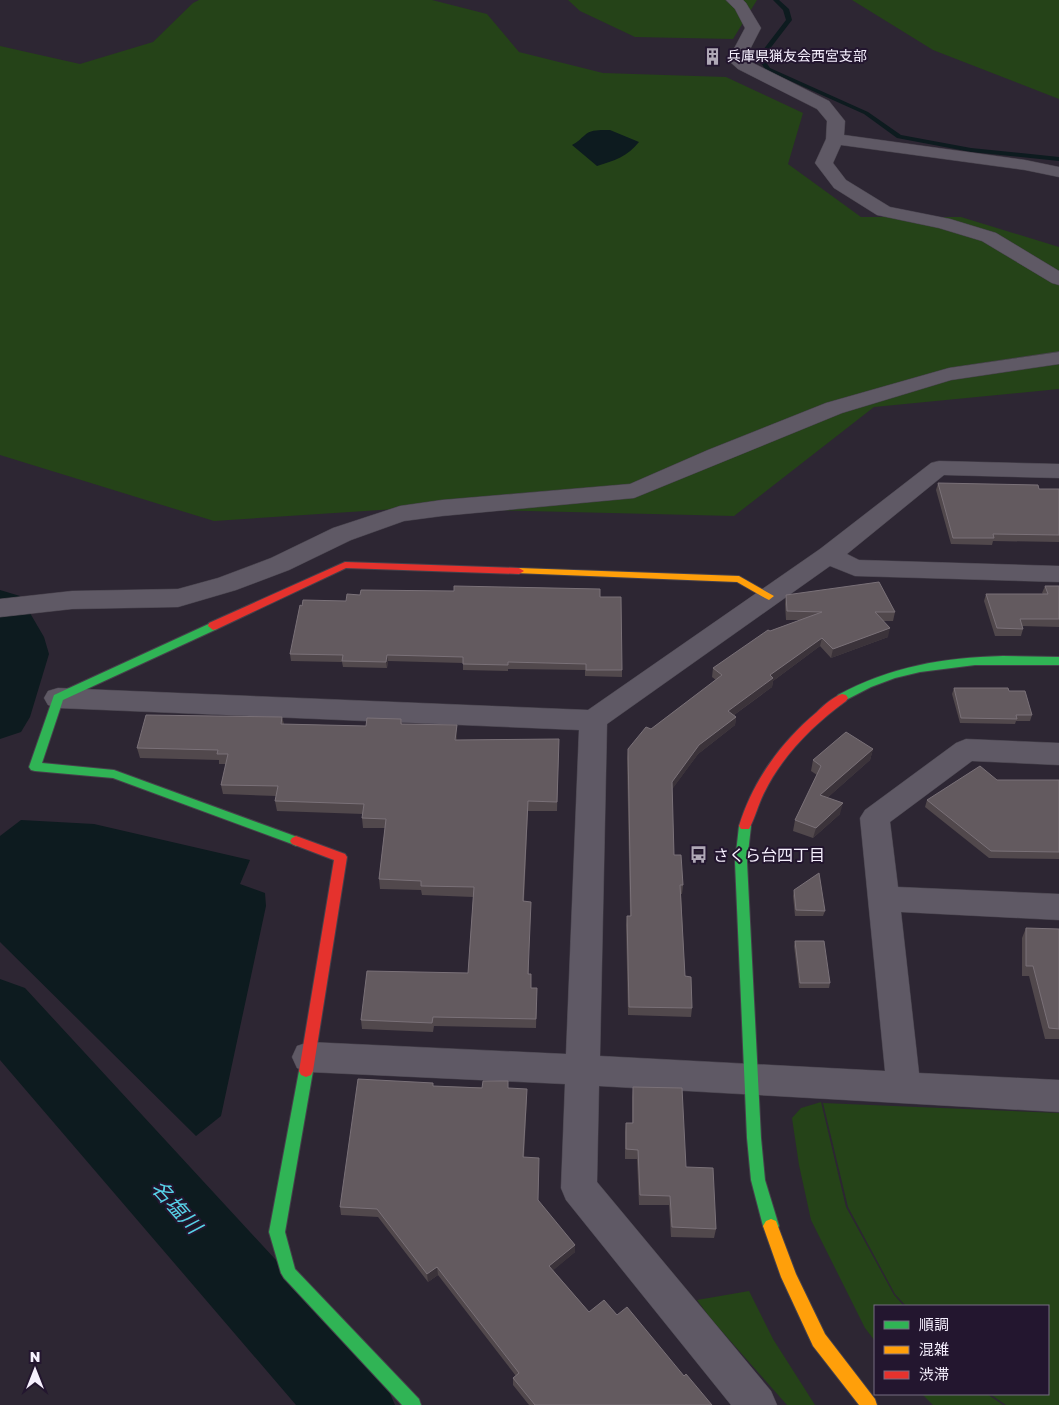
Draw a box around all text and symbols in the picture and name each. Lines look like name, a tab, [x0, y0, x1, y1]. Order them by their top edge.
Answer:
building icon: 兵庫県猟友会西宮支部	[703, 46, 723, 66]
place label: 兵庫県猟友会西宮支部	[727, 47, 867, 64]
bus stop icon: さくら台四丁目	[689, 845, 709, 865]
place label: さくら台四丁目	[713, 845, 825, 865]
water label: 名塩川	[146, 1174, 209, 1240]
legend	[874, 1305, 1049, 1395]
text: 順調	[919, 1315, 949, 1333]
text: 混雑	[919, 1340, 949, 1358]
north arrow	[10, 1345, 60, 1395]
text: N	[30, 1348, 40, 1365]
text: 渋滞	[919, 1365, 949, 1383]

